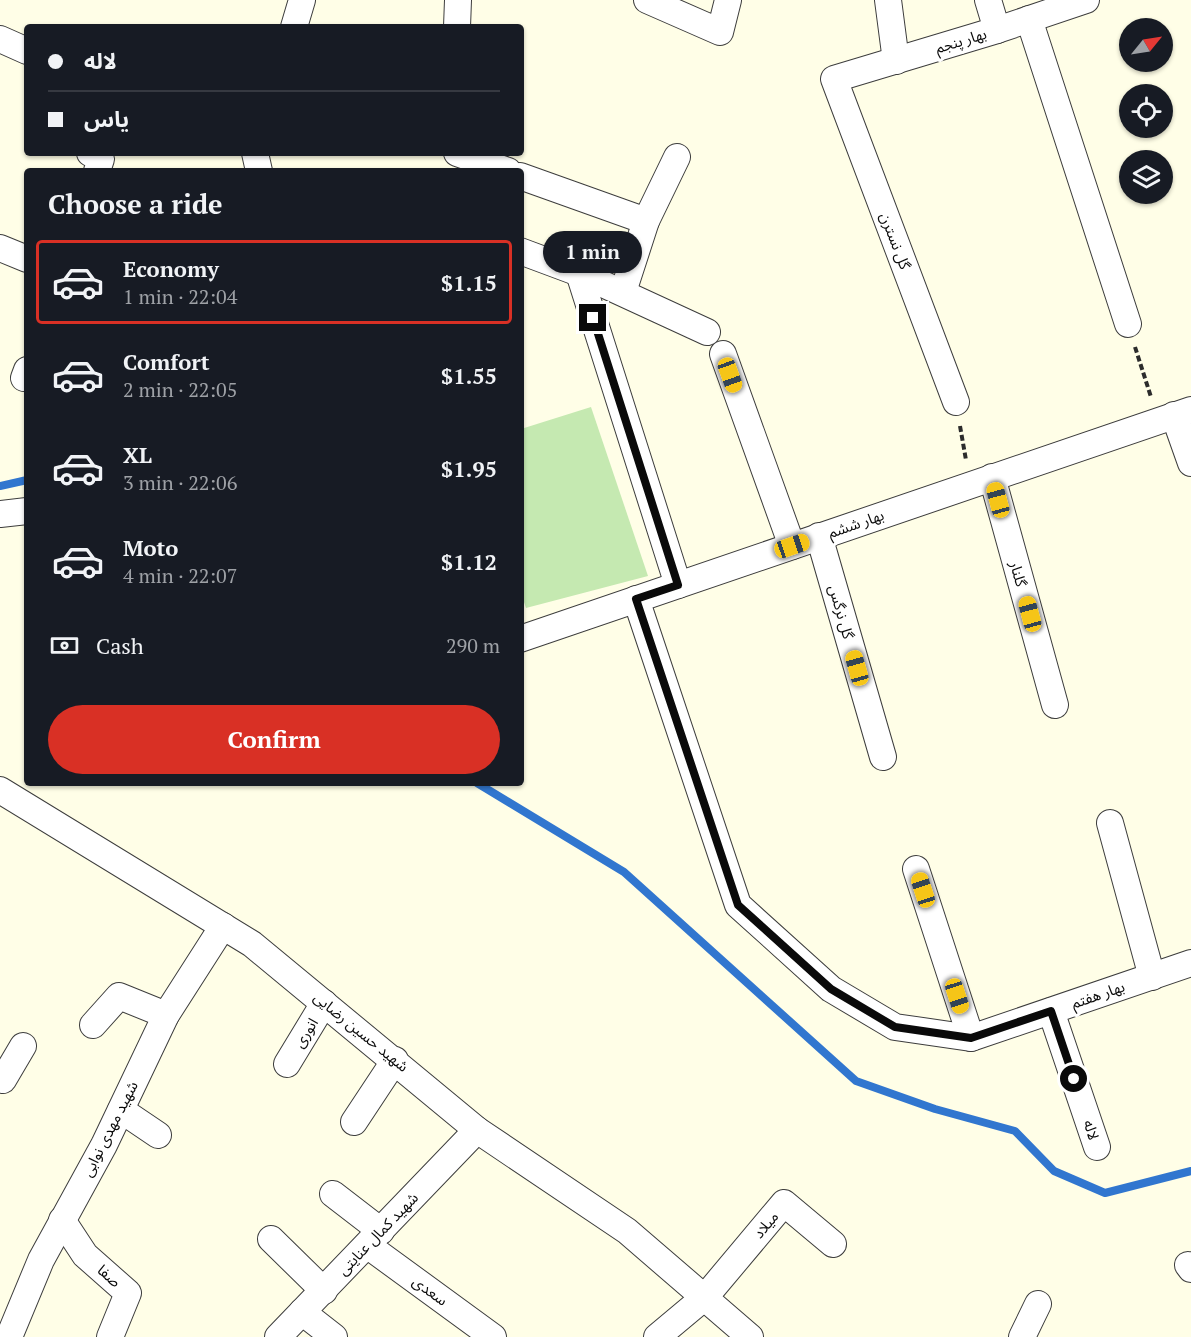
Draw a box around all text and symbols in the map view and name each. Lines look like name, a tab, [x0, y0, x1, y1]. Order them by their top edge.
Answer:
north arrow	[1119, 18, 1173, 72]
map controls	[1119, 18, 1173, 204]
street label: بهار پنجم	[933, 23, 989, 59]
text: لاله	[84, 46, 117, 75]
button: locate	[1119, 84, 1173, 138]
text: یاس	[84, 104, 129, 133]
button: layers	[1119, 150, 1173, 204]
text: Choose a ride	[48, 186, 223, 222]
street label: گل نسترن	[876, 209, 916, 273]
callout: 1 min	[544, 231, 642, 273]
text: 1 min	[565, 238, 620, 265]
text: Economy	[123, 254, 219, 283]
icon: car	[51, 255, 105, 309]
text: $1.15	[441, 268, 497, 297]
text: 1 min · 22:04	[123, 283, 237, 310]
route end	[579, 304, 606, 331]
text: Comfort	[123, 347, 209, 376]
icon: car	[51, 348, 105, 402]
car	[715, 355, 745, 395]
text: $1.55	[441, 361, 497, 390]
text: 2 min · 22:05	[123, 376, 237, 403]
text: XL	[123, 440, 152, 469]
icon: car	[51, 441, 105, 495]
text: $1.95	[441, 454, 497, 483]
text: 3 min · 22:06	[123, 469, 237, 496]
car	[985, 480, 1011, 520]
street label: بهار ششم	[825, 504, 887, 544]
car	[772, 532, 812, 560]
text: Moto	[123, 533, 178, 562]
icon: car	[51, 534, 105, 588]
text: $1.12	[441, 547, 497, 576]
street label: گلنار	[1006, 558, 1032, 590]
text: 4 min · 22:07	[123, 562, 237, 589]
street label: گل نرگس	[825, 582, 859, 642]
car	[1017, 594, 1043, 634]
icon: cash	[48, 629, 81, 662]
text: Cash	[96, 631, 144, 660]
text: 290 m	[446, 632, 500, 659]
car	[843, 648, 871, 688]
button: Confirm	[48, 705, 500, 774]
car	[909, 870, 937, 910]
car	[943, 976, 971, 1016]
street label: بهار هفتم	[1068, 976, 1128, 1014]
street label: شهید حسین رضایی	[310, 987, 414, 1076]
street label: انوری	[288, 1014, 322, 1051]
route start	[1060, 1065, 1087, 1092]
street label: شهید مهدی نوابی	[76, 1077, 142, 1180]
street label: لاله	[1079, 1117, 1105, 1142]
street label: شهید کمال عنایتی	[333, 1187, 422, 1279]
street label: میلاد	[748, 1207, 782, 1242]
street label: صفا	[94, 1259, 126, 1291]
street label: سعدی	[409, 1271, 452, 1310]

